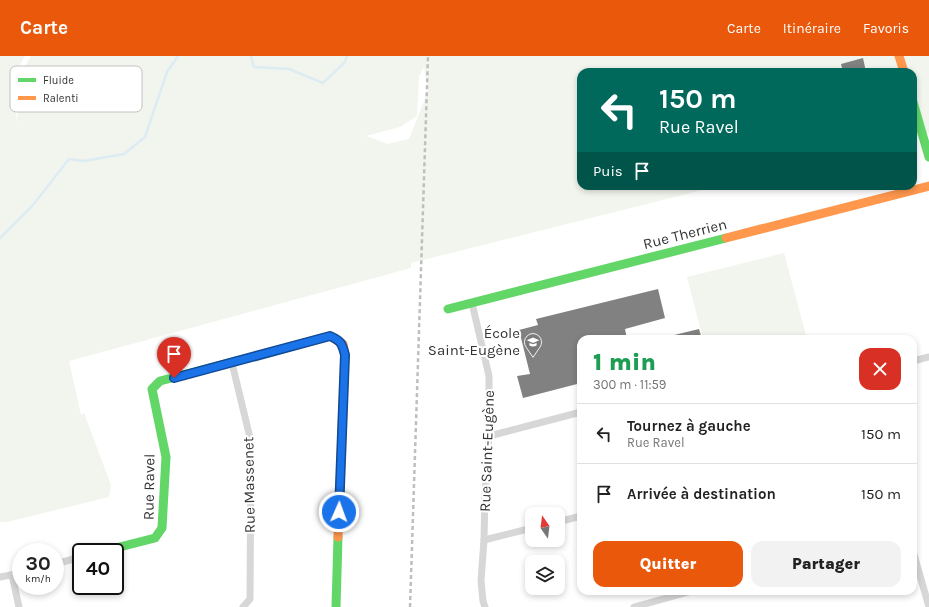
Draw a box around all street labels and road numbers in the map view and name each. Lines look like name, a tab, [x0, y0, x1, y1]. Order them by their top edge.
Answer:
street label: Rue Therrien	[641, 215, 729, 253]
street label: Rue Saint-Eugène	[476, 390, 498, 512]
street label: Rue Massenet	[239, 436, 259, 533]
street label: Rue Ravel	[139, 454, 159, 520]

